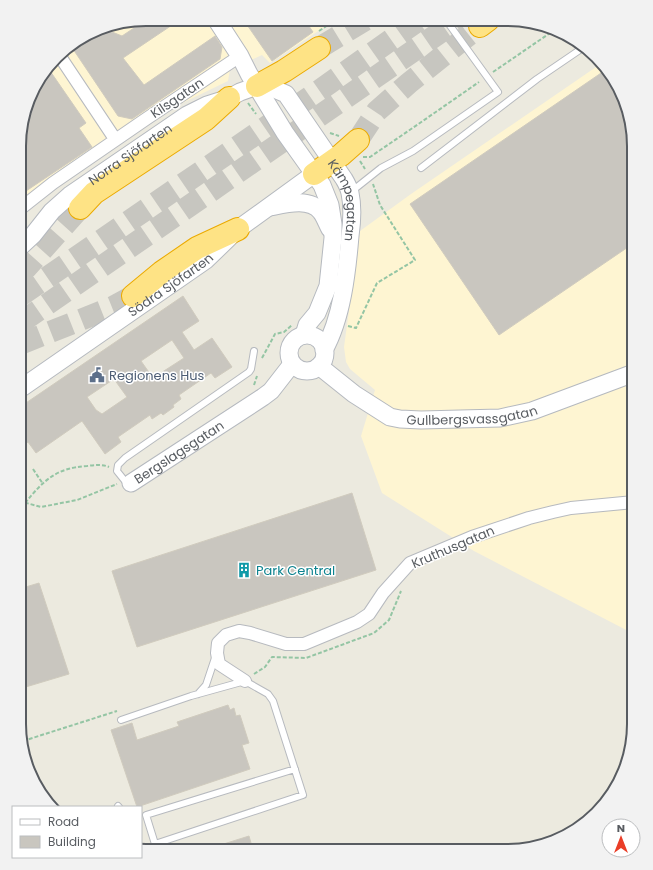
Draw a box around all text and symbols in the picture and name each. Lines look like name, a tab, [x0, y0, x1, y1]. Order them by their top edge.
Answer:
street label: Kilsgatan	[147, 73, 207, 123]
street label: Norra Sjöfarten	[84, 119, 176, 189]
street label: Kämpegatan	[323, 155, 361, 242]
street label: Södra Sjöfarten	[124, 248, 217, 321]
public building icon: Regionens Hus	[88, 366, 106, 384]
place label: Regionens Hus	[109, 366, 205, 385]
street label: Gullbergsvassgatan	[406, 400, 540, 430]
street label: Bergslagsgatan	[130, 416, 227, 488]
street label: Kruthusgatan	[409, 521, 497, 573]
building icon: Park Central	[235, 561, 253, 579]
place label: Park Central	[256, 561, 335, 580]
legend	[12, 806, 142, 858]
text: Road	[48, 813, 79, 830]
north arrow	[601, 818, 641, 858]
text: N	[617, 820, 625, 836]
text: Building	[48, 833, 96, 850]

